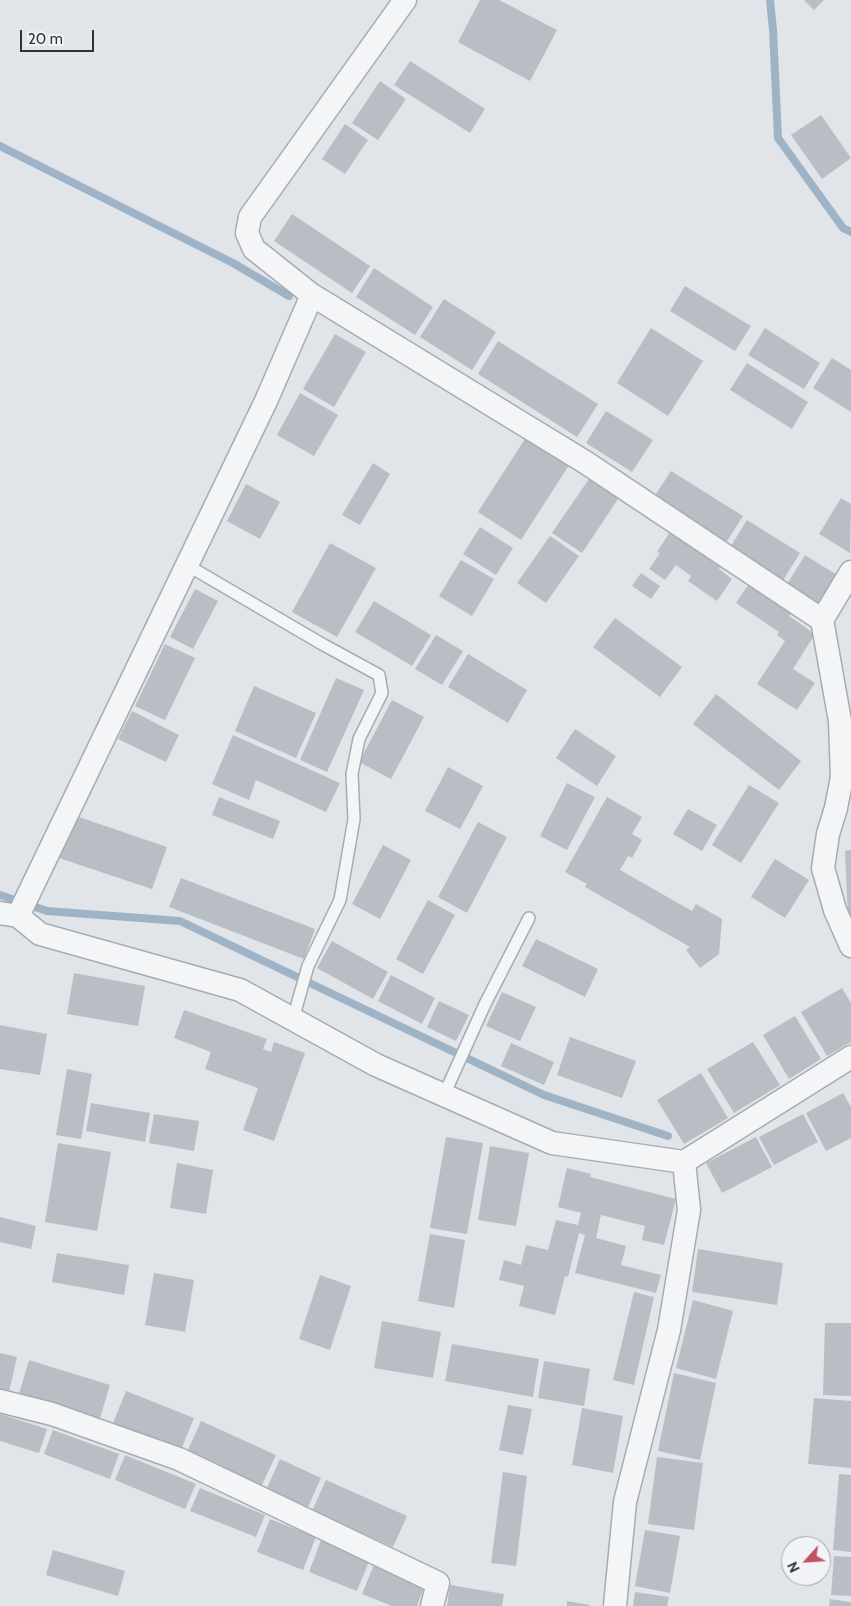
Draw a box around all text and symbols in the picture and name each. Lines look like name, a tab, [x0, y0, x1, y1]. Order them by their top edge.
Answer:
scale bar	[22, 20, 96, 52]
text: 20 m	[28, 30, 63, 48]
north arrow	[781, 1536, 831, 1586]
text: N	[783, 1559, 804, 1576]

